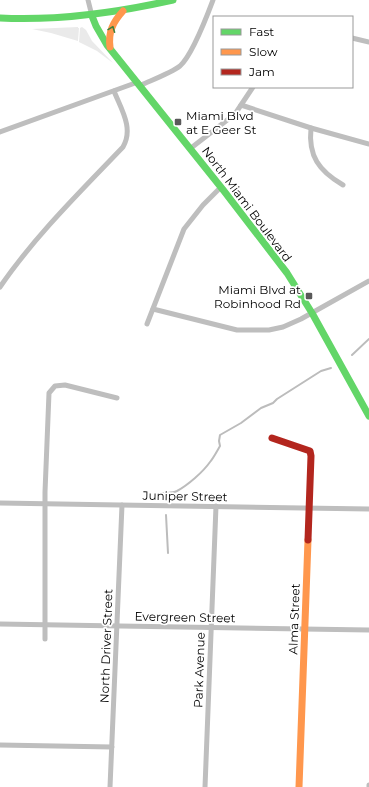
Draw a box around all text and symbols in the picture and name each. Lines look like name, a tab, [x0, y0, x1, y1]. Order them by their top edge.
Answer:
legend	[213, 16, 353, 88]
text: Fast	[249, 24, 274, 39]
one-way arrow	[107, 25, 115, 32]
text: Slow	[249, 44, 278, 59]
text: Jam	[248, 64, 275, 79]
place label: Miami Blvd at E Geer St	[186, 108, 256, 137]
marker: Miami Blvd at E Geer St	[173, 117, 183, 127]
street label: North Miami Boulevard	[199, 143, 295, 265]
place label: Miami Blvd at Robinhood Rd	[214, 282, 301, 311]
marker: Miami Blvd at Robinhood Rd	[304, 291, 314, 301]
street label: Juniper Street	[141, 488, 228, 504]
street label: Alma Street	[285, 583, 303, 655]
street label: North Driver Street	[97, 589, 115, 703]
street label: Evergreen Street	[134, 609, 236, 625]
street label: Park Avenue	[190, 632, 208, 708]

